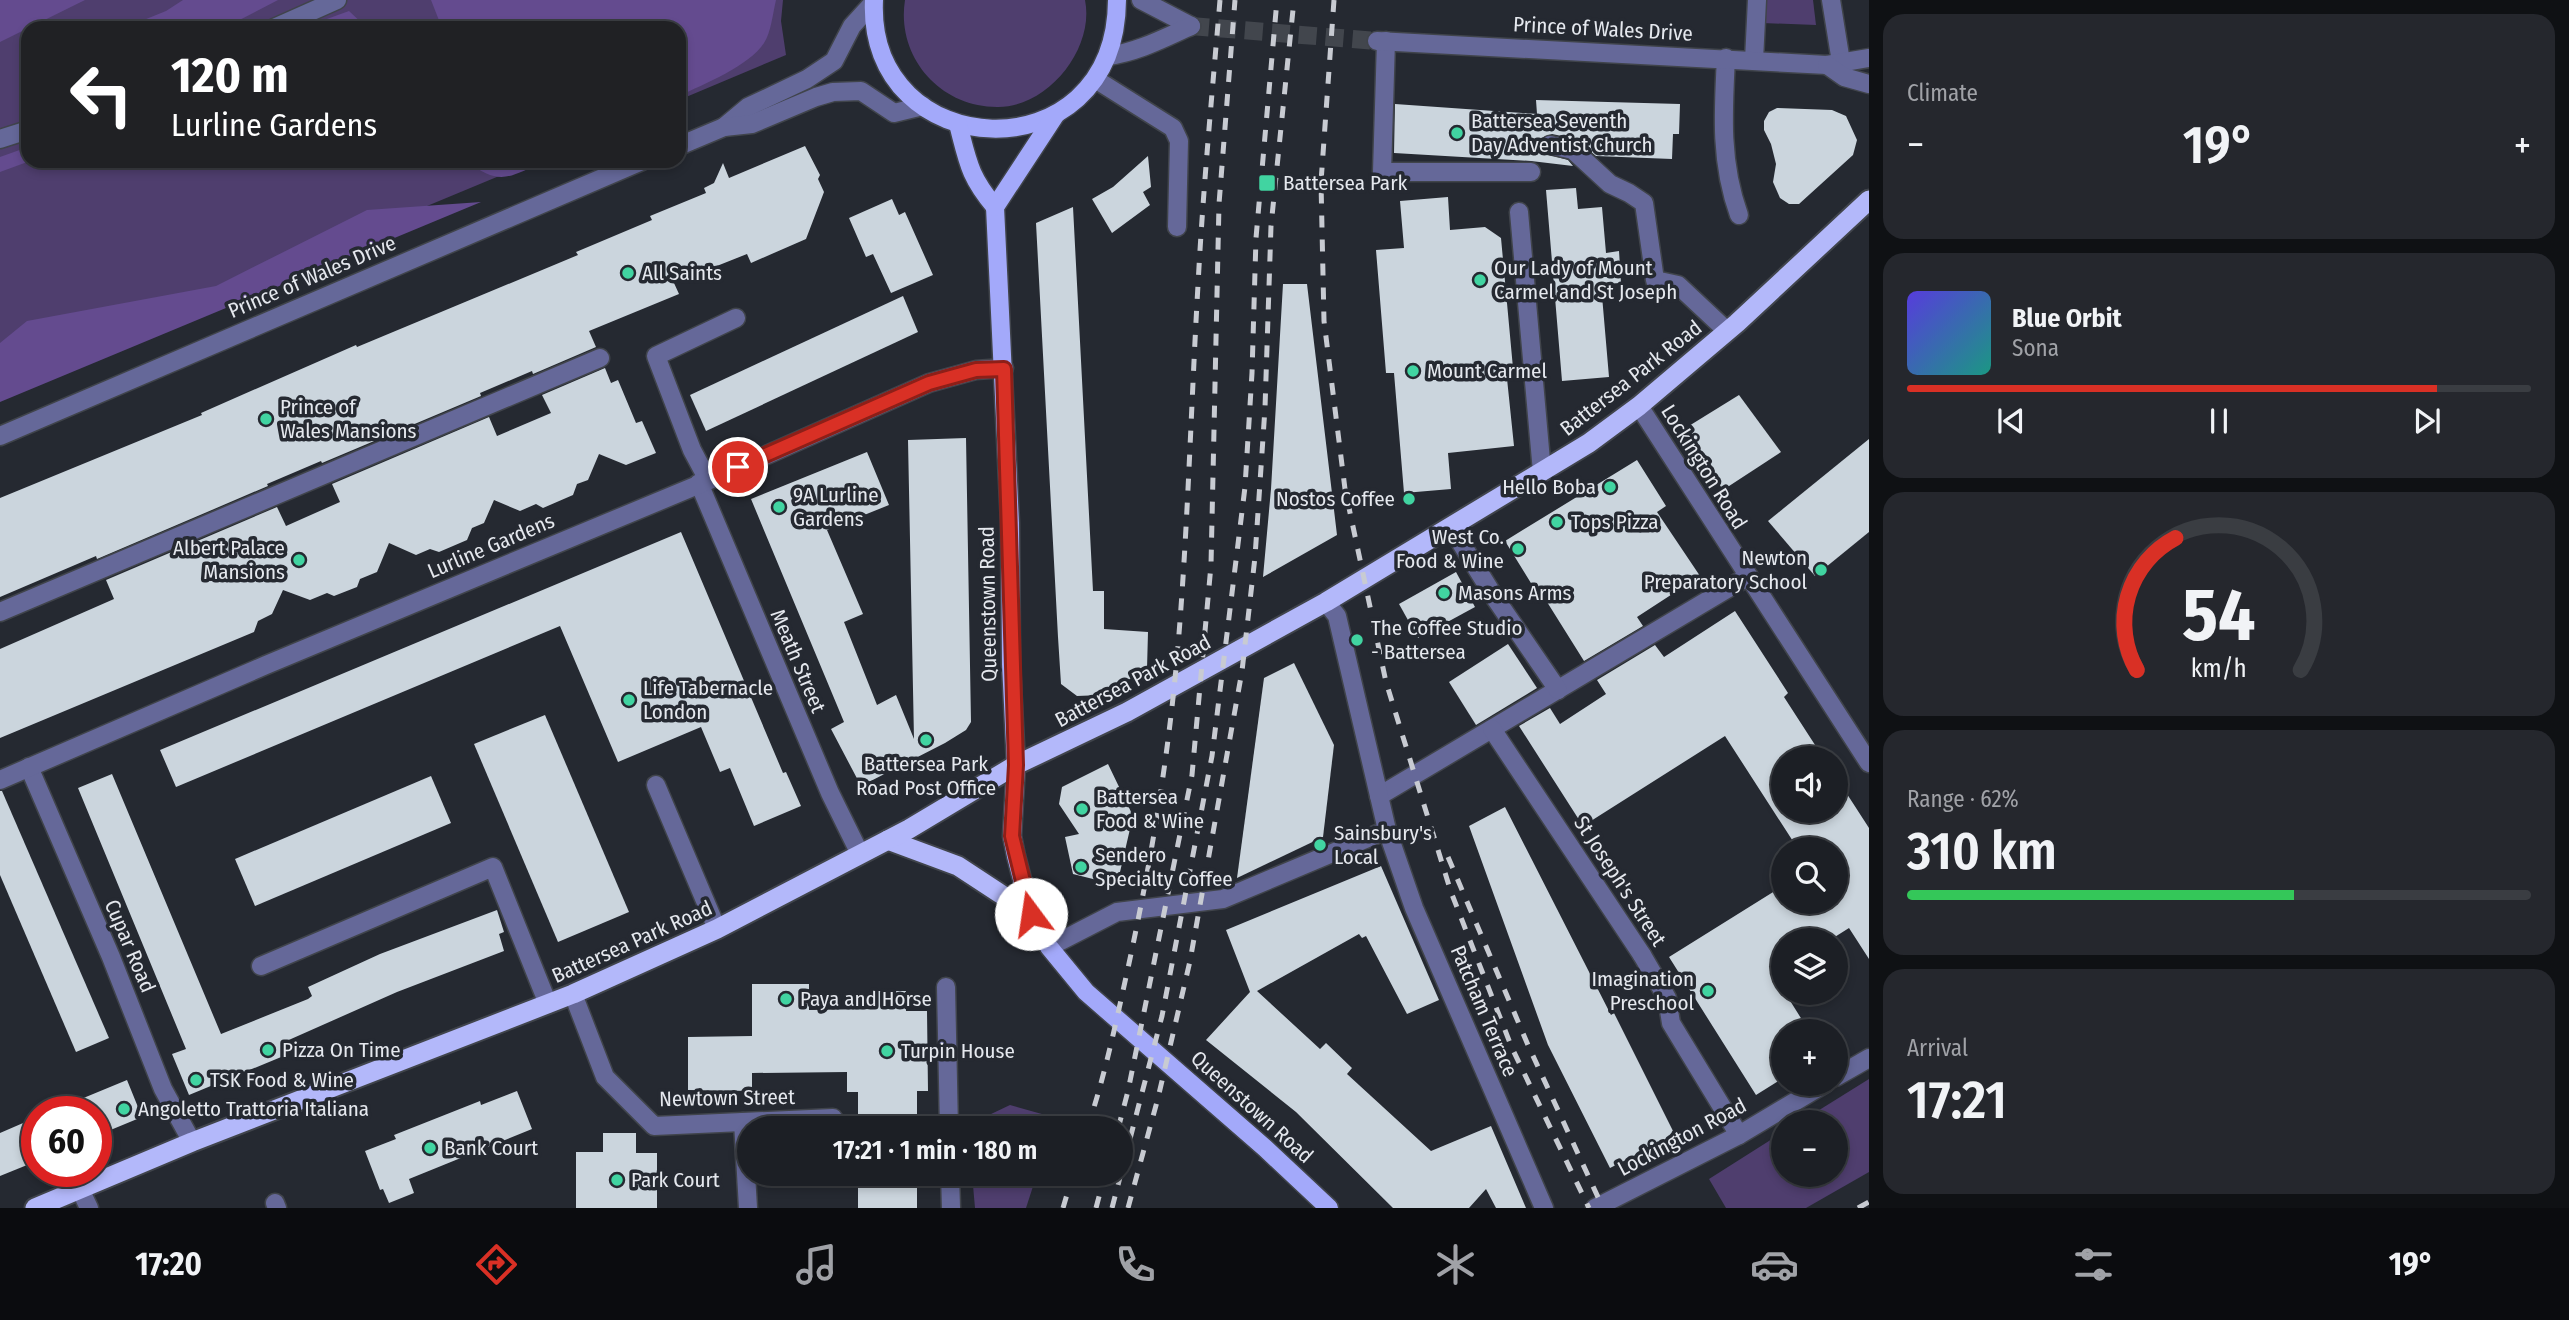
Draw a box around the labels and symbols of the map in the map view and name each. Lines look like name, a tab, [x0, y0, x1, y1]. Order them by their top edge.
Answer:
street label: Prince of Wales Drive	[1512, 11, 1694, 47]
place label: Battersea Seventh Day Adventist Church	[1471, 108, 1653, 158]
marker: Battersea Seventh Day Adventist Church	[1449, 125, 1465, 141]
place label: Battersea Park	[1283, 170, 1407, 196]
marker: Battersea Park	[1257, 173, 1277, 193]
street label: Prince of Wales Drive	[224, 230, 400, 324]
place label: Our Lady of Mount Carmel and St Joseph	[1494, 255, 1677, 305]
place label: All Saints	[642, 260, 722, 286]
marker: All Saints	[620, 265, 636, 281]
marker: Our Lady of Mount Carmel and St Joseph	[1472, 272, 1488, 288]
street label: Battersea Park Road	[1555, 315, 1707, 441]
place label: Mount Carmel	[1427, 358, 1547, 384]
marker: Mount Carmel	[1405, 363, 1421, 379]
place label: Prince of Wales Mansions	[280, 394, 417, 444]
street label: Lockington Road	[1655, 400, 1753, 534]
marker: Prince of Wales Mansions	[258, 411, 274, 427]
pin	[708, 437, 768, 497]
place label: Hello Boba	[1502, 474, 1596, 500]
marker: Hello Boba	[1602, 479, 1618, 495]
place label: 9A Lurline Gardens	[793, 482, 879, 532]
place label: Nostos Coffee	[1276, 486, 1395, 512]
marker: Nostos Coffee	[1401, 491, 1417, 507]
marker: 9A Lurline Gardens	[771, 499, 787, 515]
street label: Lurline Gardens	[424, 508, 558, 584]
place label: Tops Pizza	[1571, 509, 1659, 535]
marker: Tops Pizza	[1549, 514, 1565, 530]
place label: West Co. Food & Wine	[1396, 524, 1504, 574]
street label: Queenstown Road	[974, 526, 1002, 682]
place label: Albert Palace Mansions	[173, 535, 285, 585]
marker: West Co. Food & Wine	[1510, 541, 1526, 557]
place label: Newton Preparatory School	[1644, 545, 1807, 595]
marker: Albert Palace Mansions	[291, 552, 307, 568]
marker: Newton Preparatory School	[1813, 562, 1829, 578]
place label: Masons Arms	[1458, 580, 1572, 606]
marker: Masons Arms	[1436, 585, 1452, 601]
street label: Meath Street	[765, 605, 831, 717]
place label: The Coffee Studio - Battersea	[1371, 615, 1523, 665]
street label: Battersea Park Road	[1051, 629, 1215, 733]
marker: The Coffee Studio - Battersea	[1349, 632, 1365, 648]
place label: Life Tabernacle London	[643, 675, 773, 725]
marker: Life Tabernacle London	[621, 692, 637, 708]
marker: Battersea Park Road Post Office	[918, 732, 934, 748]
place label: Battersea Park Road Post Office	[856, 751, 996, 801]
place label: Battersea Food & Wine	[1096, 784, 1204, 834]
marker: Battersea Food & Wine	[1074, 801, 1090, 817]
street label: St Joseph's Street	[1568, 811, 1672, 951]
place label: Sainsbury's Local	[1334, 820, 1432, 870]
marker: Sainsbury's Local	[1312, 837, 1328, 853]
place label: Sendero Specialty Coffee	[1095, 842, 1233, 892]
marker: Sendero Specialty Coffee	[1073, 859, 1089, 875]
position arrow	[994, 877, 1068, 951]
street label: Battersea Park Road	[548, 895, 716, 989]
street label: Cupar Road	[99, 896, 161, 996]
street label: Patcham Terrace	[1445, 941, 1523, 1081]
place label: Imagination Preschool	[1591, 966, 1694, 1016]
marker: Imagination Preschool	[1700, 983, 1716, 999]
place label: Paya and Horse	[800, 986, 932, 1012]
marker: Paya and Horse	[778, 991, 794, 1007]
place label: Pizza On Time	[282, 1037, 401, 1063]
place label: Turpin House	[901, 1038, 1015, 1064]
marker: Pizza On Time	[260, 1042, 276, 1058]
marker: Turpin House	[879, 1043, 895, 1059]
street label: Queenstown Road	[1185, 1045, 1319, 1169]
place label: TSK Food & Wine	[210, 1067, 354, 1093]
marker: TSK Food & Wine	[188, 1072, 204, 1088]
street label: Newtown Street	[659, 1084, 795, 1112]
street label: Lockington Road	[1613, 1092, 1751, 1182]
speed limit sign: 60	[21, 1096, 112, 1187]
place label: Angoletto Trattoria Italiana	[138, 1096, 369, 1122]
marker: Angoletto Trattoria Italiana	[116, 1101, 132, 1117]
place label: Bank Court	[444, 1135, 538, 1161]
marker: Bank Court	[422, 1140, 438, 1156]
place label: Park Court	[631, 1167, 720, 1193]
marker: Park Court	[609, 1172, 625, 1188]

